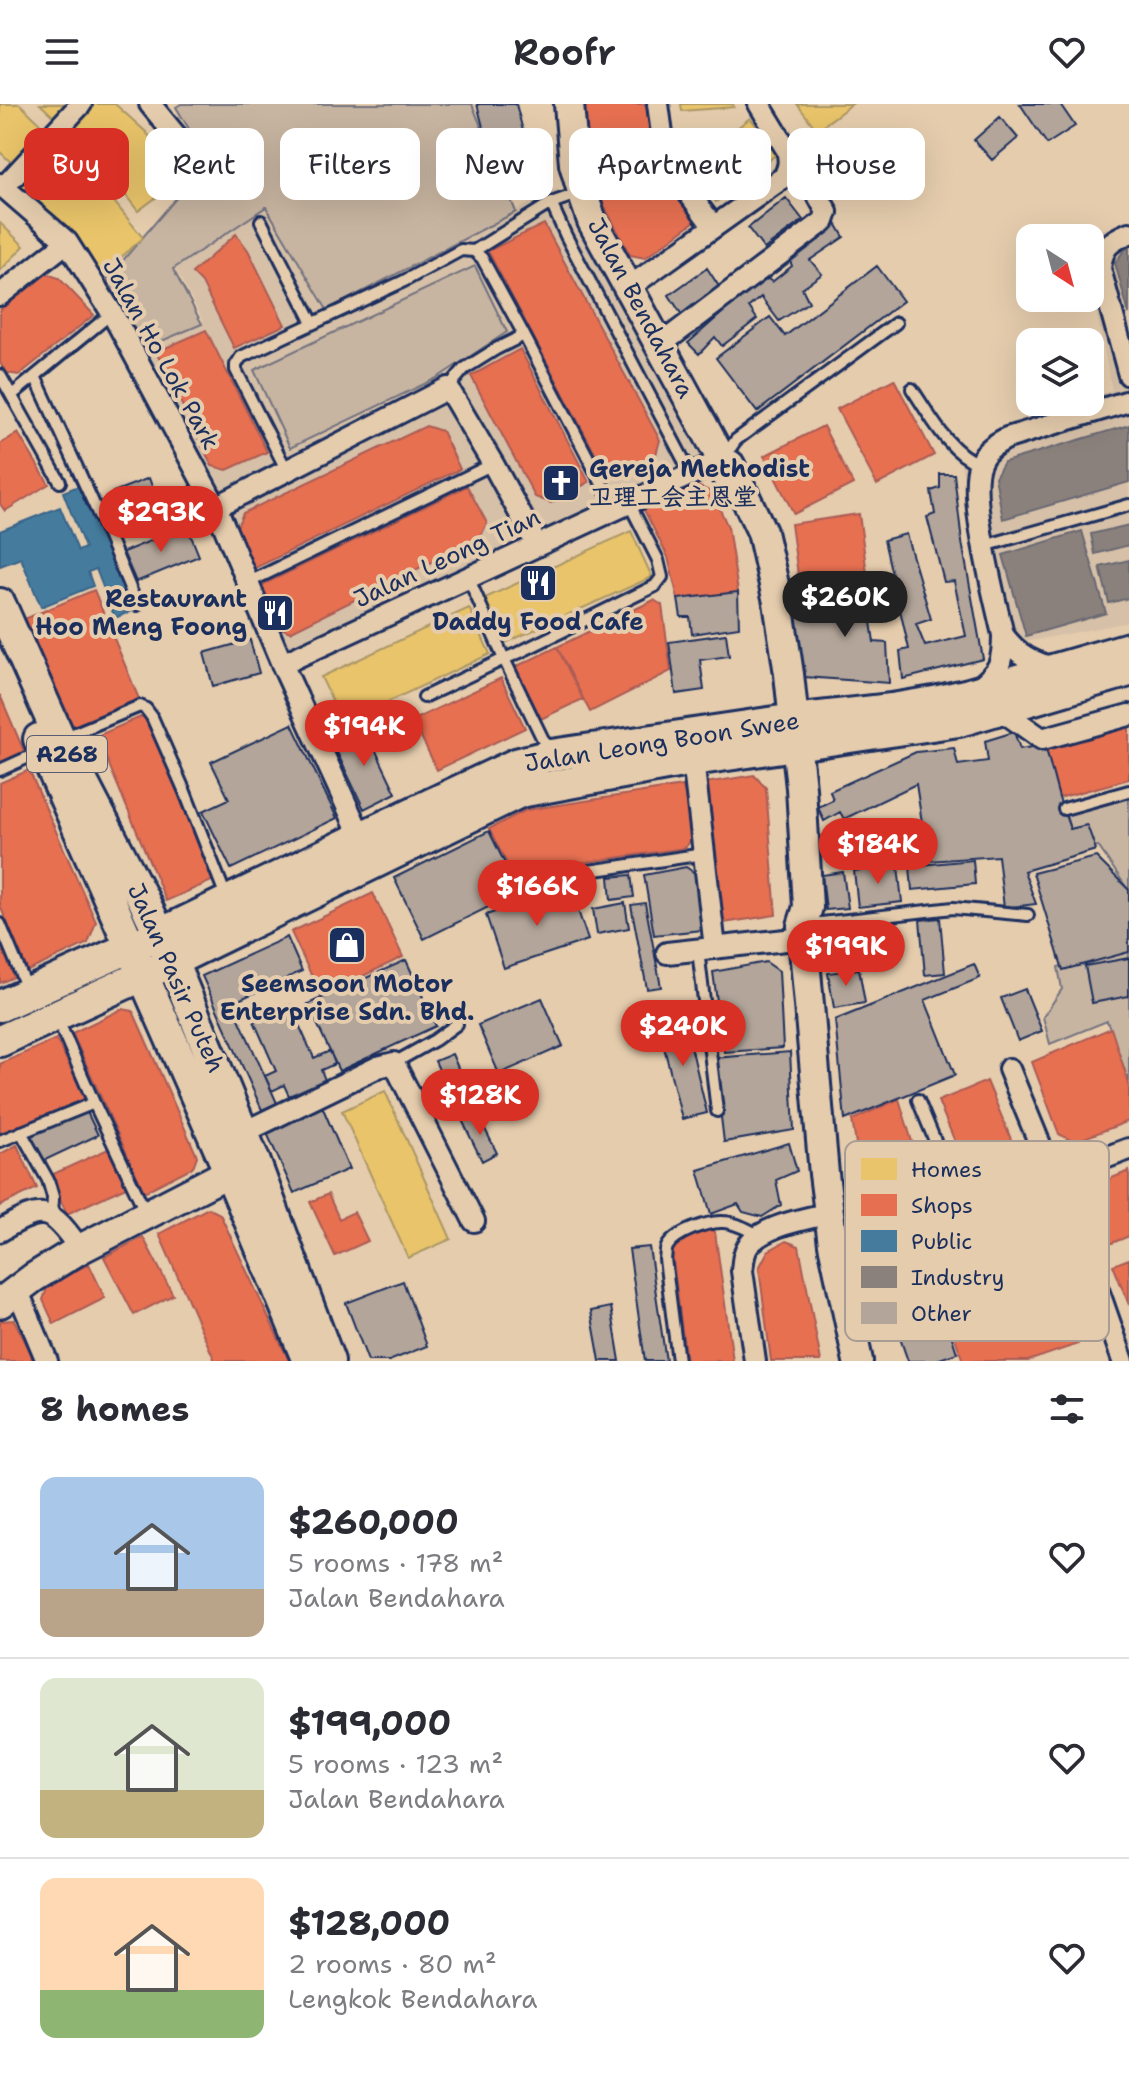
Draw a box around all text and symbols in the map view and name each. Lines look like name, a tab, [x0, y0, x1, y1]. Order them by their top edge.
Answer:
text: Roofr	[513, 28, 616, 77]
icon: menu	[40, 30, 84, 74]
icon: heart	[1045, 30, 1089, 74]
chip: Buy	[24, 128, 129, 200]
chip: Rent	[145, 128, 264, 200]
chip: Filters	[280, 128, 420, 200]
chip: New	[436, 128, 553, 200]
chip: Apartment	[569, 128, 771, 200]
chip: House	[787, 128, 925, 200]
street label: Jalan Bendahara	[580, 212, 702, 404]
north arrow	[1016, 224, 1104, 312]
map controls	[1016, 224, 1104, 416]
street label: Jalan Ho Lok Park	[95, 252, 227, 456]
button: layers	[1016, 328, 1104, 416]
place label: Gereja Methodist 卫理工会主恩堂	[589, 453, 810, 513]
church icon: Gereja Methodist 卫理工会主恩堂	[540, 462, 582, 504]
pin: $293K	[105, 486, 217, 554]
text: $293K	[117, 494, 205, 529]
street label: Jalan Leong Tian	[349, 501, 545, 615]
restaurant icon: Daddy Food Cafe	[517, 562, 559, 604]
pin: $260K	[789, 571, 901, 639]
text: $260K	[800, 579, 890, 614]
place label: Restaurant Hoo Meng Foong	[35, 583, 247, 643]
restaurant icon: Restaurant Hoo Meng Foong	[254, 592, 296, 634]
place label: Daddy Food Cafe	[432, 606, 644, 638]
pin: $194K	[308, 700, 420, 768]
street label: Jalan Leong Boon Swee	[522, 704, 802, 780]
text: $194K	[323, 708, 405, 743]
road number: A268	[27, 736, 107, 772]
pin: $184K	[822, 818, 934, 886]
text: $184K	[837, 826, 919, 861]
pin: $166K	[481, 860, 593, 928]
text: $166K	[496, 868, 578, 903]
street label: Jalan Pasir Puteh	[120, 878, 232, 1078]
pin: $199K	[790, 920, 902, 988]
shop icon: Seemsoon Motor Enterprise Sdn. Bhd.	[326, 924, 368, 966]
text: $199K	[805, 928, 887, 963]
place label: Seemsoon Motor Enterprise Sdn. Bhd.	[220, 968, 474, 1028]
pin: $240K	[627, 1000, 739, 1068]
text: $240K	[639, 1008, 727, 1043]
pin: $128K	[424, 1069, 536, 1137]
text: $128K	[439, 1077, 521, 1112]
legend	[845, 1141, 1109, 1341]
text: Homes	[911, 1155, 982, 1184]
text: Shops	[911, 1191, 973, 1220]
text: Public	[911, 1227, 972, 1256]
text: Industry	[911, 1263, 1004, 1292]
text: Other	[911, 1299, 972, 1328]
text: 8 homes	[40, 1386, 189, 1432]
icon: filters	[1045, 1387, 1089, 1431]
text: $260,000	[288, 1499, 459, 1545]
icon: home	[104, 1509, 200, 1605]
icon: heart	[1045, 1535, 1089, 1579]
text: 5 rooms · 178 m²	[288, 1545, 504, 1580]
text: Jalan Bendahara	[288, 1580, 505, 1615]
text: $199,000	[288, 1700, 451, 1746]
icon: home	[104, 1710, 200, 1806]
icon: heart	[1045, 1736, 1089, 1780]
text: 5 rooms · 123 m²	[288, 1746, 503, 1781]
text: Jalan Bendahara	[288, 1781, 505, 1816]
text: $128,000	[288, 1900, 450, 1946]
icon: home	[104, 1910, 200, 2006]
icon: heart	[1045, 1936, 1089, 1980]
text: 2 rooms · 80 m²	[288, 1946, 497, 1981]
text: Lengkok Bendahara	[288, 1981, 537, 2016]

